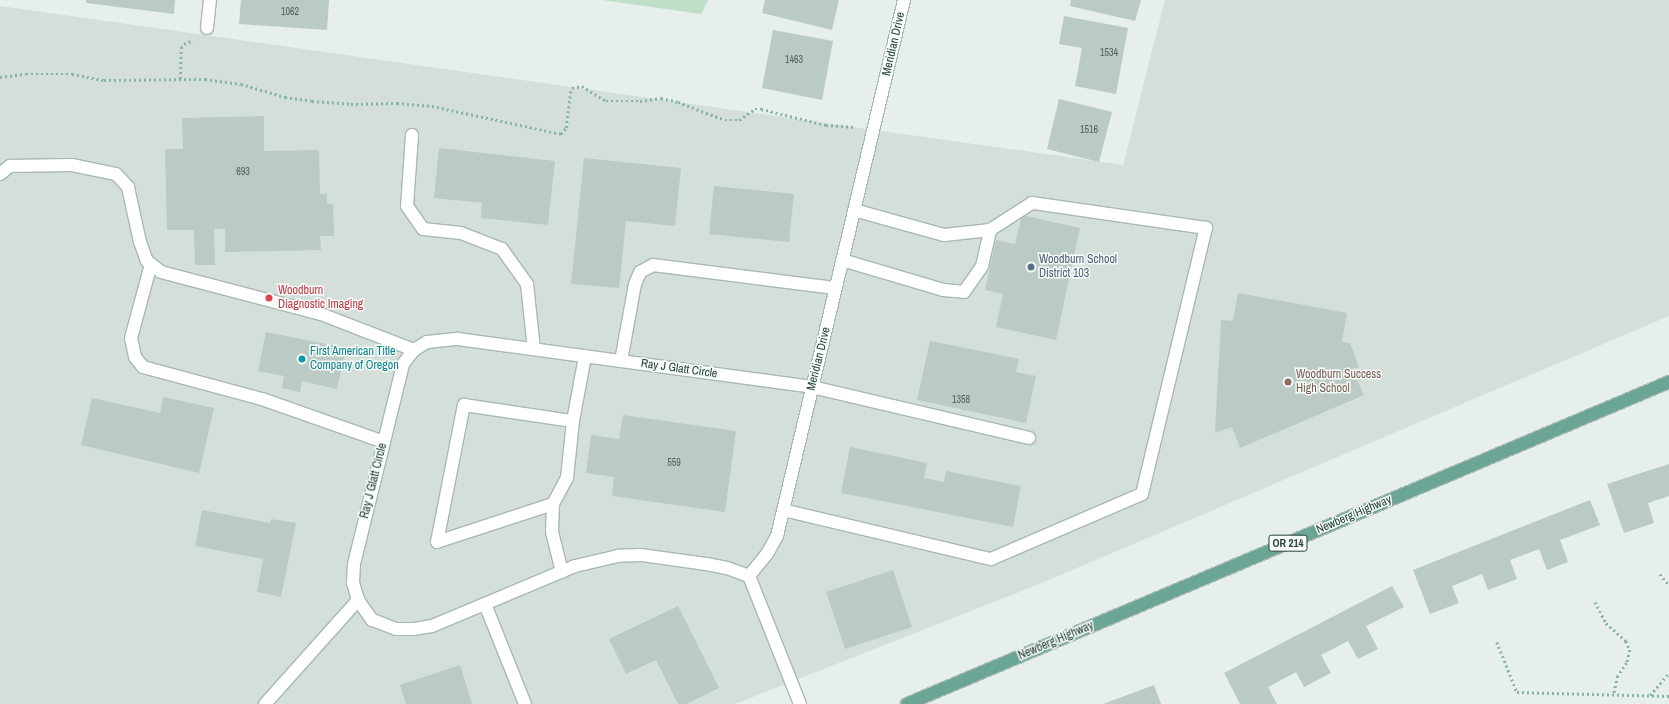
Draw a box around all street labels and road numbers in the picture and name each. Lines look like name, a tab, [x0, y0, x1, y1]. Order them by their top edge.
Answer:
street label: Meridian Drive	[880, 11, 908, 77]
street label: Meridian Drive	[804, 326, 834, 392]
street label: Ray J Glatt Circle	[640, 357, 718, 381]
street label: Ray J Glatt Circle	[358, 442, 390, 520]
street label: Newberg Highway	[1314, 493, 1394, 537]
road number: OR 214	[1268, 534, 1308, 552]
street label: Newberg Highway	[1016, 619, 1096, 663]

